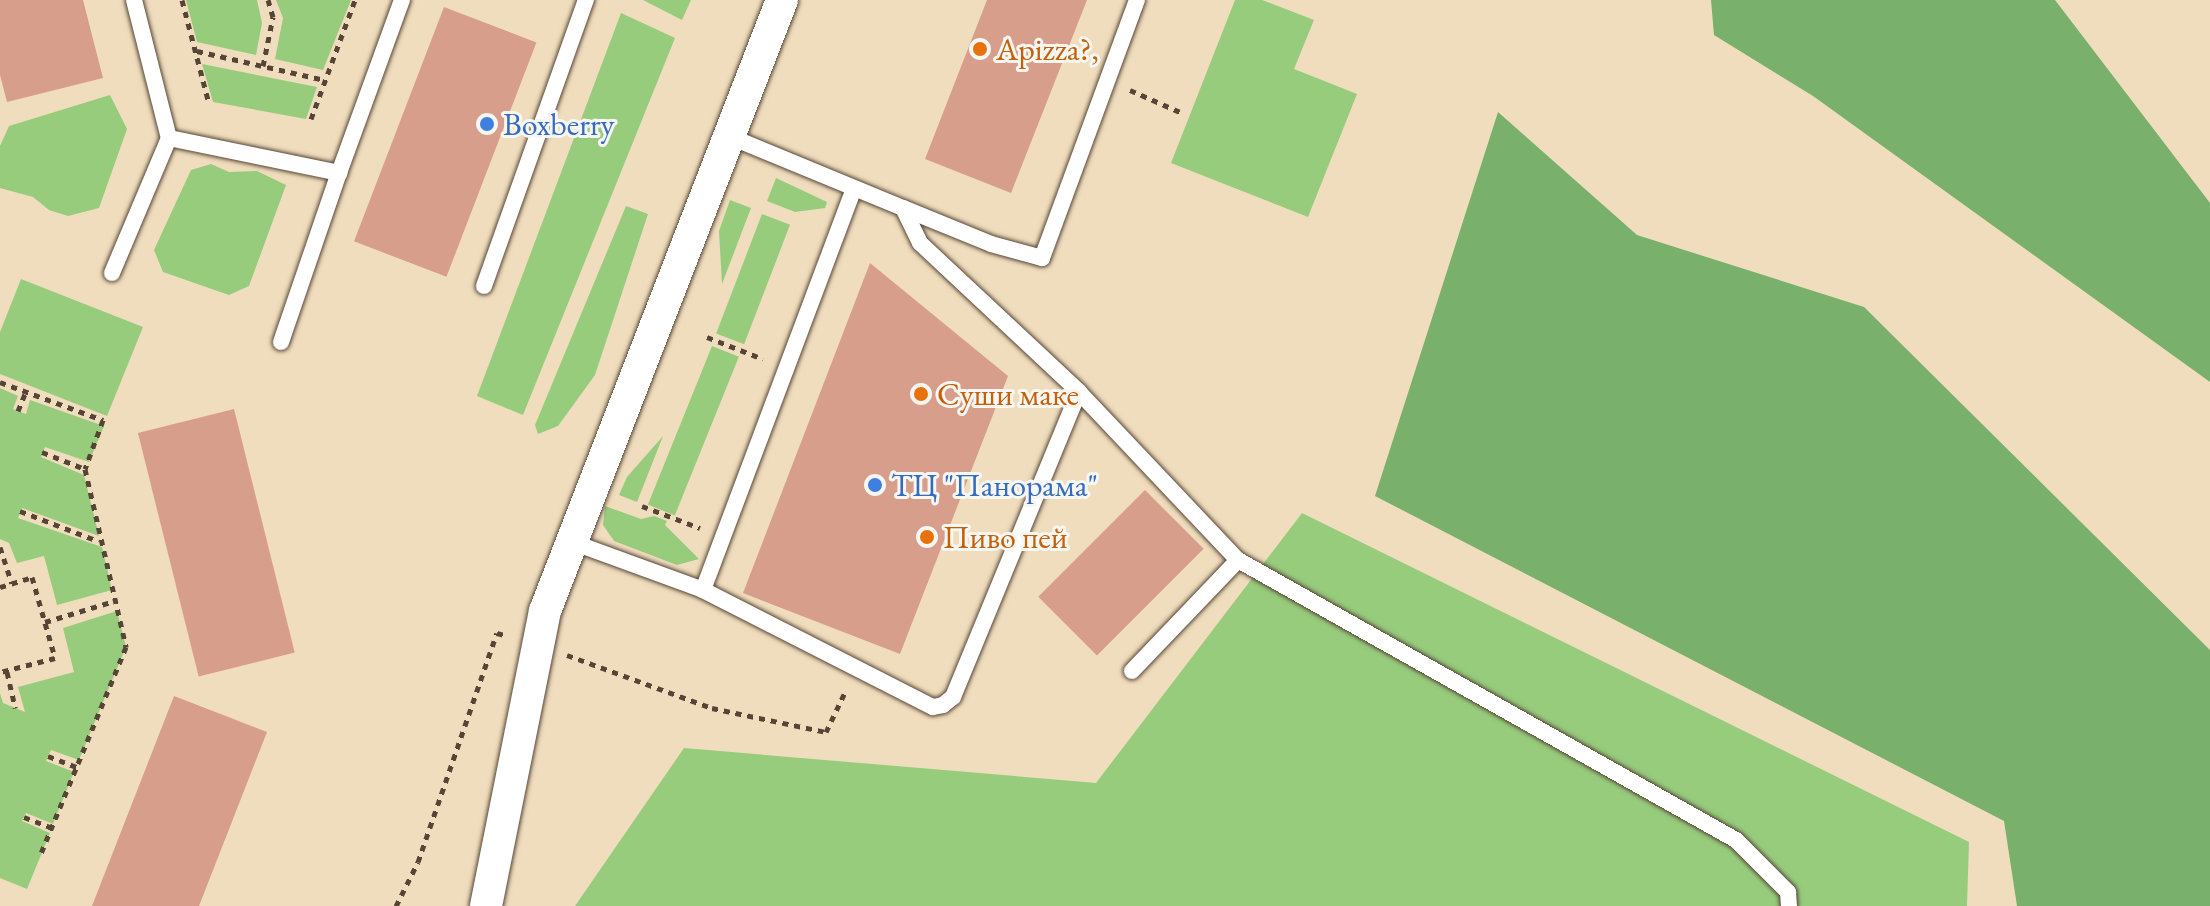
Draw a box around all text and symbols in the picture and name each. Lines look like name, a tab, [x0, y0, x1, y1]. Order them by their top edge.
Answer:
place label: Apizza?,	[996, 30, 1099, 68]
marker: Apizza?,	[971, 40, 989, 58]
place label: Boxberry	[503, 105, 615, 143]
marker: Boxberry	[478, 115, 496, 133]
place label: Суши маке	[937, 375, 1079, 413]
marker: Суши маке	[912, 385, 930, 403]
place label: ТЦ "Панорама"	[891, 466, 1098, 504]
marker: ТЦ "Панорама"	[866, 476, 884, 494]
place label: Пиво пей	[943, 518, 1068, 556]
marker: Пиво пей	[918, 528, 936, 546]

